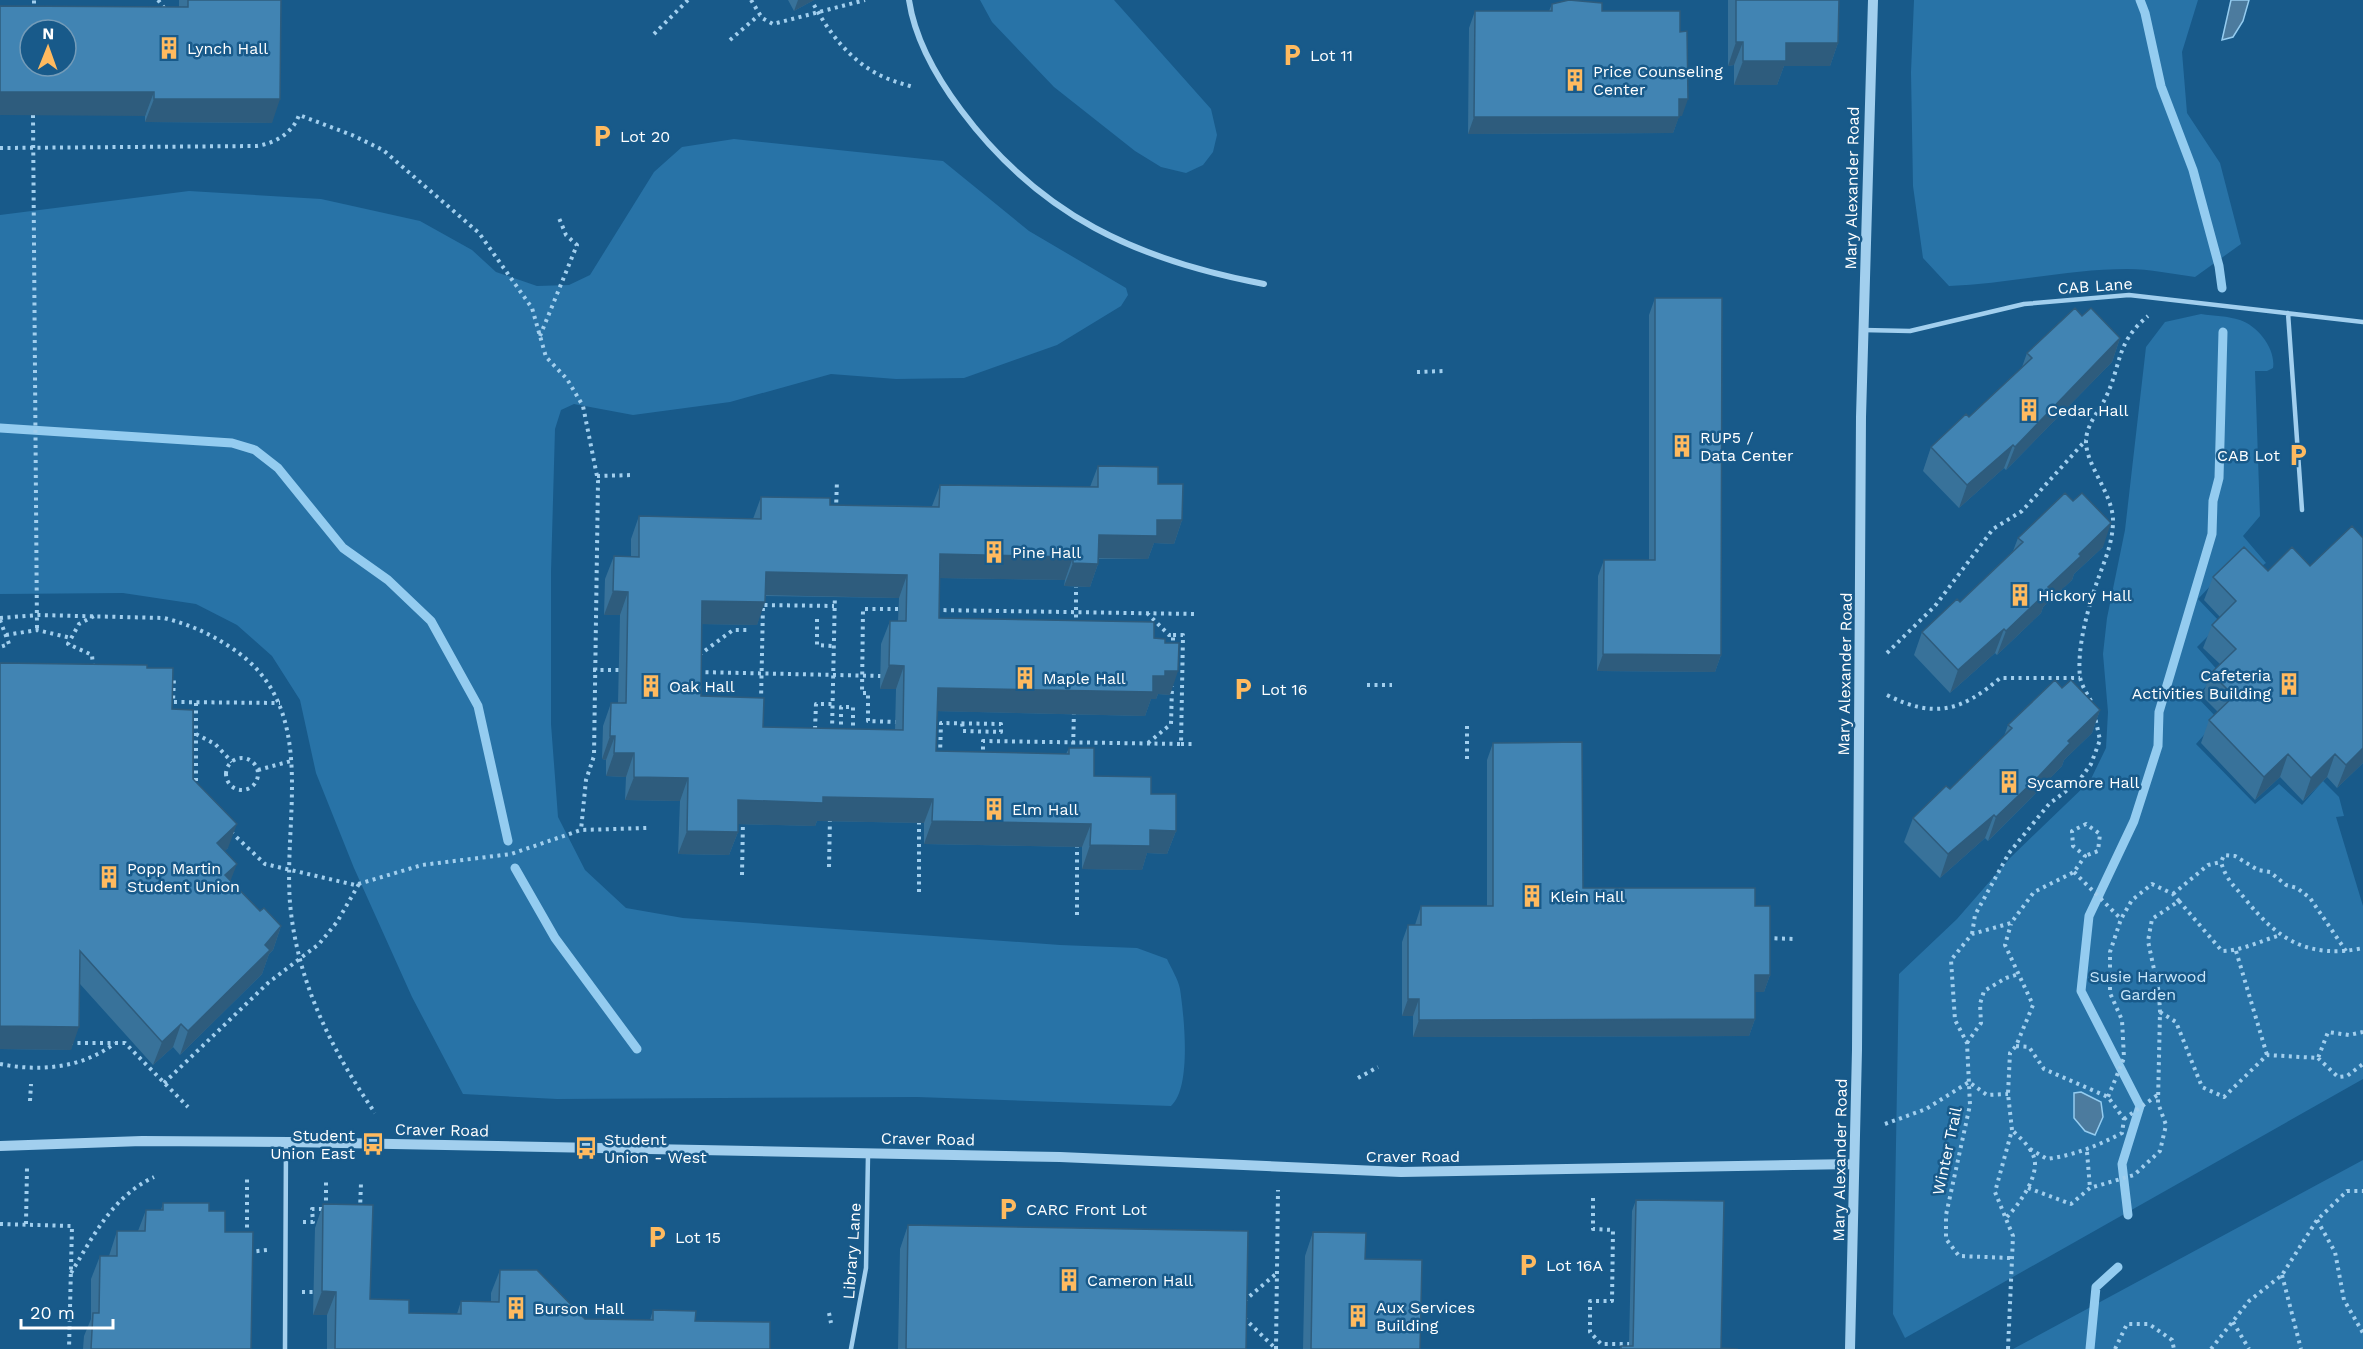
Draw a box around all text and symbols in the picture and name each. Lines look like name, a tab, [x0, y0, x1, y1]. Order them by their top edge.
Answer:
north arrow	[18, 18, 78, 78]
text: N	[42, 24, 54, 43]
building icon: Lynch Hall	[156, 35, 182, 61]
place label: Lynch Hall	[187, 39, 268, 58]
parking icon: Lot 11	[1279, 42, 1305, 68]
place label: Lot 11	[1310, 46, 1353, 65]
place label: Price Counseling Center	[1593, 62, 1723, 99]
building icon: Price Counseling Center	[1562, 67, 1588, 93]
street label: Mary Alexander Road	[1841, 106, 1863, 270]
parking icon: Lot 20	[589, 123, 615, 149]
place label: Lot 20	[620, 127, 670, 146]
street label: CAB Lane	[2057, 274, 2133, 298]
building icon: Cedar Hall	[2016, 397, 2042, 423]
place label: Cedar Hall	[2047, 401, 2129, 420]
place label: RUP5 / Data Center	[1700, 428, 1794, 465]
building icon: RUP5 / Data Center	[1669, 433, 1695, 459]
parking icon: CAB Lot	[2285, 442, 2311, 468]
place label: CAB Lot	[2217, 446, 2280, 465]
building icon: Pine Hall	[981, 539, 1007, 565]
place label: Pine Hall	[1012, 543, 1081, 562]
building icon: Hickory Hall	[2007, 582, 2033, 608]
place label: Hickory Hall	[2038, 586, 2132, 605]
street label: Mary Alexander Road	[1834, 592, 1856, 756]
building icon: Maple Hall	[1012, 665, 1038, 691]
place label: Cafeteria Activities Building	[2132, 666, 2271, 703]
place label: Maple Hall	[1043, 669, 1126, 688]
building icon: Cafeteria Activities Building	[2276, 671, 2302, 697]
building icon: Oak Hall	[638, 673, 664, 699]
parking icon: Lot 16	[1230, 676, 1256, 702]
place label: Oak Hall	[669, 677, 735, 696]
place label: Lot 16	[1261, 680, 1308, 699]
building icon: Sycamore Hall	[1996, 769, 2022, 795]
place label: Sycamore Hall	[2027, 773, 2140, 792]
building icon: Elm Hall	[981, 796, 1007, 822]
place label: Elm Hall	[1012, 800, 1078, 819]
place label: Popp Martin Student Union	[127, 859, 240, 896]
building icon: Popp Martin Student Union	[96, 864, 122, 890]
building icon: Klein Hall	[1519, 883, 1545, 909]
place label: Klein Hall	[1550, 887, 1625, 906]
park label: Susie Harwood Garden	[2089, 967, 2207, 1004]
street label: Mary Alexander Road	[1829, 1078, 1851, 1242]
street label: Winter Trail	[1928, 1105, 1966, 1197]
street label: Craver Road	[395, 1120, 489, 1140]
place label: Student Union East	[270, 1126, 355, 1163]
street label: Craver Road	[881, 1129, 975, 1149]
place label: Student Union - West	[604, 1130, 707, 1167]
bus stop icon: Student Union East	[360, 1131, 386, 1157]
bus stop icon: Student Union - West	[573, 1135, 599, 1161]
street label: Craver Road	[1366, 1147, 1460, 1166]
parking icon: CARC Front Lot	[995, 1196, 1021, 1222]
place label: CARC Front Lot	[1026, 1200, 1147, 1219]
street label: Library Lane	[839, 1202, 865, 1300]
parking icon: Lot 15	[644, 1224, 670, 1250]
place label: Lot 15	[675, 1228, 721, 1247]
parking icon: Lot 16A	[1515, 1252, 1541, 1278]
place label: Lot 16A	[1546, 1256, 1604, 1275]
building icon: Cameron Hall	[1056, 1267, 1082, 1293]
place label: Cameron Hall	[1087, 1271, 1193, 1290]
scale bar	[21, 1292, 112, 1330]
building icon: Burson Hall	[503, 1295, 529, 1321]
place label: Aux Services Building	[1376, 1298, 1475, 1335]
place label: Burson Hall	[534, 1299, 625, 1318]
text: 20 m	[30, 1302, 75, 1323]
building icon: Aux Services Building	[1345, 1303, 1371, 1329]

